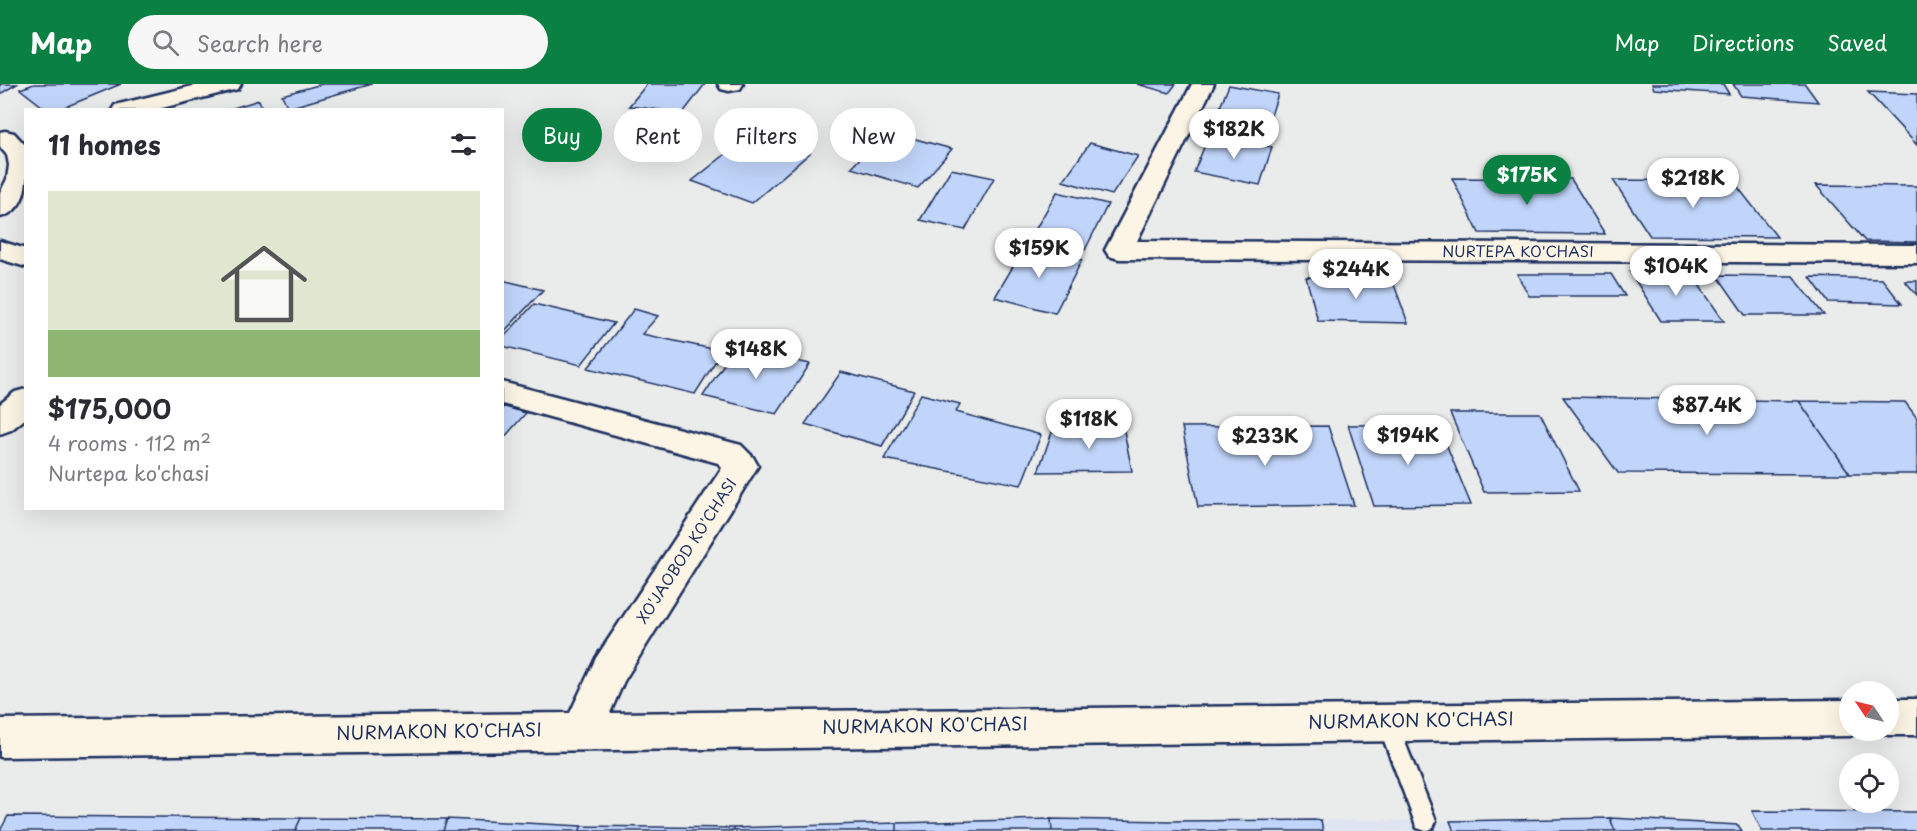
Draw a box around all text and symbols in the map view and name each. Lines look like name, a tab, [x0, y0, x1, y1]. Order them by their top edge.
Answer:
search box	[128, 15, 548, 69]
text: Map	[30, 21, 92, 64]
icon: search	[149, 26, 182, 59]
text: Search here	[197, 26, 323, 59]
text: Map	[1614, 26, 1659, 58]
text: Directions	[1692, 26, 1794, 58]
text: Saved	[1827, 26, 1887, 58]
chip: Buy	[522, 108, 602, 162]
chip: Rent	[614, 108, 702, 162]
chip: Filters	[714, 108, 818, 162]
chip: New	[830, 108, 916, 162]
pin: $182K	[1192, 109, 1276, 160]
text: $182K	[1203, 113, 1265, 143]
text: 11 homes	[48, 125, 161, 164]
icon: filters	[447, 128, 480, 161]
pin: $175K	[1485, 155, 1569, 206]
pin: $218K	[1651, 158, 1735, 209]
text: $175K	[1497, 159, 1557, 189]
text: $218K	[1661, 162, 1725, 192]
pin: $159K	[997, 228, 1081, 279]
icon: home	[210, 230, 318, 338]
text: $159K	[1009, 232, 1069, 262]
street label: NURTEPA KO'CHASI	[1442, 239, 1594, 262]
pin: $104K	[1634, 246, 1718, 297]
pin: $244K	[1314, 249, 1398, 300]
text: $104K	[1644, 250, 1708, 280]
text: $244K	[1322, 253, 1390, 283]
pin: $148K	[714, 329, 798, 380]
text: $148K	[725, 333, 787, 363]
pin: $87.4K	[1658, 385, 1756, 436]
text: $175,000	[48, 389, 171, 428]
text: $87.4K	[1672, 389, 1742, 419]
pin: $118K	[1047, 399, 1131, 450]
text: $118K	[1060, 403, 1118, 433]
pin: $194K	[1366, 415, 1450, 466]
pin: $233K	[1223, 416, 1307, 467]
text: $194K	[1377, 419, 1439, 449]
text: $233K	[1232, 420, 1298, 450]
text: 4 rooms · 112 m²	[48, 428, 211, 458]
text: Nurtepa ko'chasi	[48, 458, 210, 488]
street label: XO'JAOBOD KO'CHASI	[630, 473, 741, 627]
north arrow	[1839, 681, 1899, 741]
map controls	[1839, 681, 1899, 813]
street label: NURMAKON KO'CHASI	[1308, 704, 1514, 735]
street label: NURMAKON KO'CHASI	[822, 709, 1028, 740]
street label: NURMAKON KO'CHASI	[336, 715, 542, 746]
button: locate	[1839, 753, 1899, 813]

